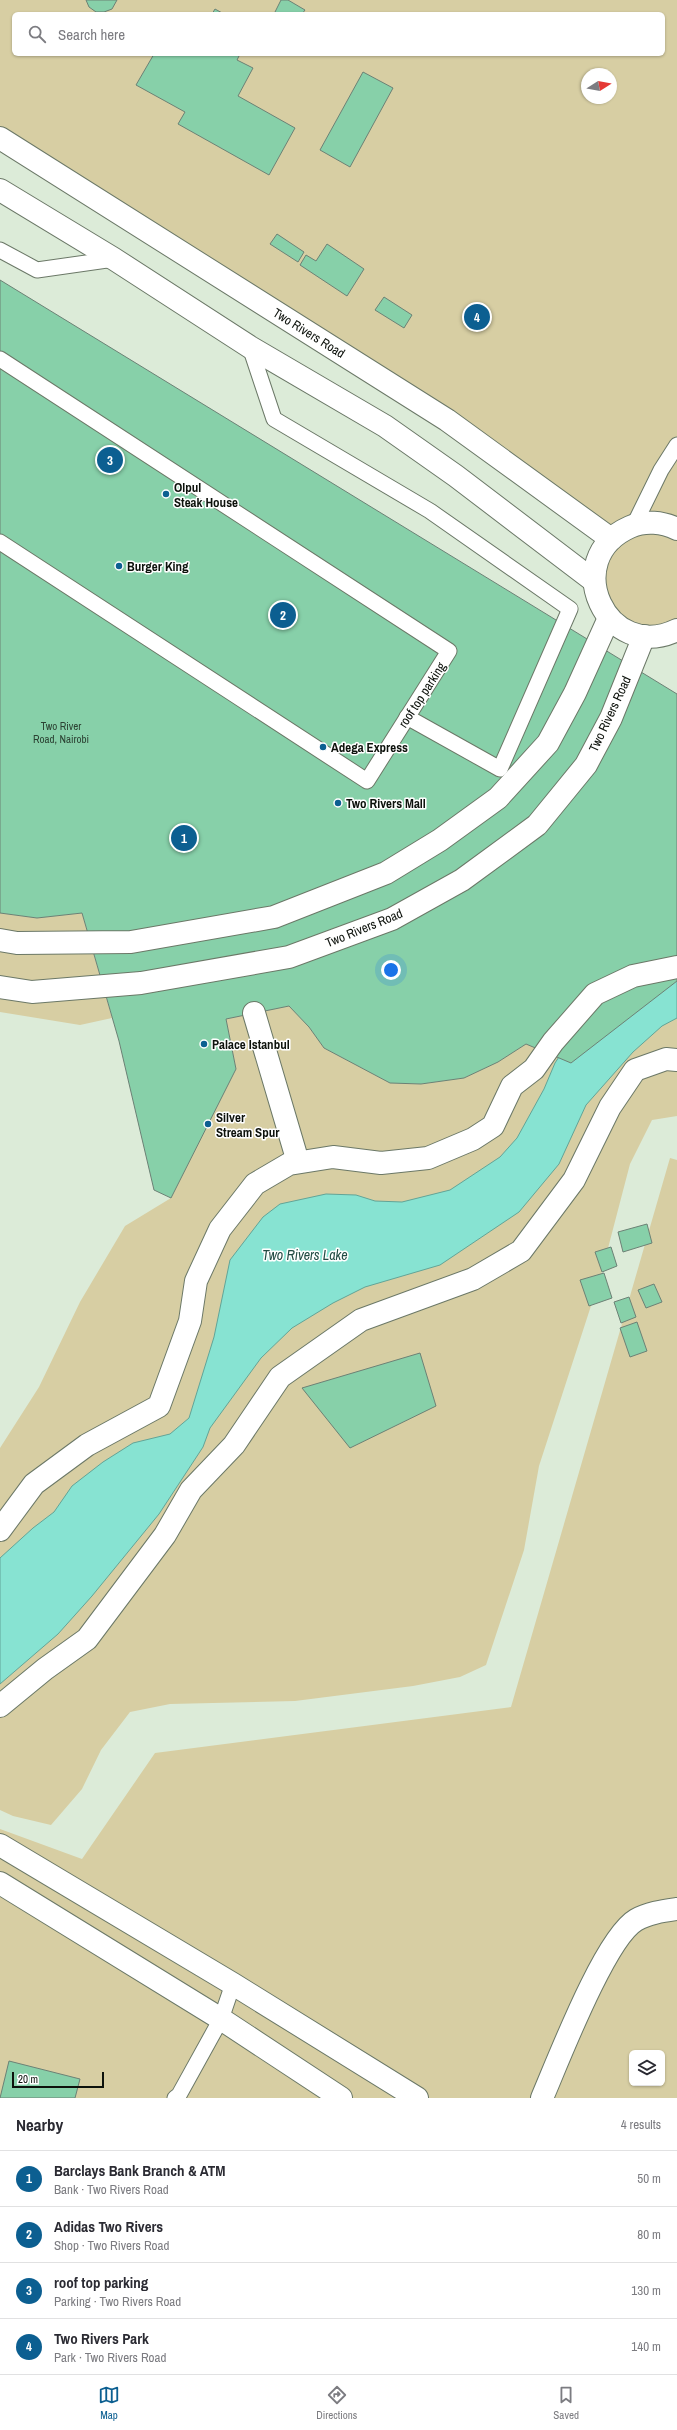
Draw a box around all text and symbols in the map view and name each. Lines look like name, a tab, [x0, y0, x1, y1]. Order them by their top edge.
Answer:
search box	[12, 12, 665, 56]
icon: search	[26, 23, 48, 45]
text: Search here	[58, 24, 125, 45]
north arrow	[581, 68, 617, 104]
pin: 4	[464, 302, 490, 332]
street label: Two Rivers Road	[270, 304, 348, 362]
pin: 3	[97, 445, 123, 475]
place label: Olpul Steak House	[174, 479, 238, 511]
marker: Olpul Steak House	[161, 489, 171, 499]
place label: Burger King	[127, 558, 189, 575]
marker: Burger King	[114, 561, 124, 571]
pin: 2	[270, 600, 296, 630]
street label: roof top parking	[395, 659, 449, 731]
street label: Two Rivers Road	[585, 673, 635, 755]
house number: Two River Road, Nairobi	[33, 719, 89, 746]
place label: Adega Express	[331, 739, 408, 756]
marker: Adega Express	[318, 742, 328, 752]
place label: Two Rivers Mall	[346, 795, 426, 812]
marker: Two Rivers Mall	[333, 798, 343, 808]
pin: 1	[171, 823, 197, 853]
street label: Two Rivers Road	[323, 905, 405, 951]
your location	[381, 960, 401, 980]
place label: Palace Istanbul	[212, 1036, 290, 1053]
marker: Palace Istanbul	[199, 1039, 209, 1049]
place label: Silver Stream Spur	[216, 1109, 280, 1141]
marker: Silver Stream Spur	[203, 1119, 213, 1129]
water label: Two Rivers Lake	[262, 1246, 348, 1264]
map controls	[629, 2050, 665, 2086]
button: layers	[629, 2050, 665, 2086]
scale bar	[12, 2070, 104, 2089]
text: 20 m	[18, 2072, 38, 2086]
text: Nearby	[16, 2113, 63, 2136]
text: 4 results	[621, 2116, 661, 2133]
text: Barclays Bank Branch & ATM	[54, 2160, 226, 2181]
text: 1	[26, 2170, 32, 2187]
text: 50 m	[637, 2170, 661, 2187]
text: Bank · Two Rivers Road	[54, 2181, 169, 2198]
text: Adidas Two Rivers	[54, 2216, 163, 2237]
text: 2	[26, 2226, 32, 2243]
text: 80 m	[637, 2226, 661, 2243]
text: Shop · Two Rivers Road	[54, 2237, 169, 2254]
text: roof top parking	[54, 2272, 148, 2293]
text: 3	[26, 2282, 32, 2299]
text: 130 m	[631, 2282, 661, 2299]
text: Parking · Two Rivers Road	[54, 2293, 181, 2310]
text: Two Rivers Park	[54, 2328, 149, 2349]
text: 4	[26, 2338, 32, 2355]
text: 140 m	[631, 2338, 661, 2355]
text: Park · Two Rivers Road	[54, 2349, 166, 2366]
tab: Map	[98, 2384, 120, 2422]
tab: Directions	[316, 2384, 357, 2422]
tab: Saved	[553, 2384, 579, 2422]

